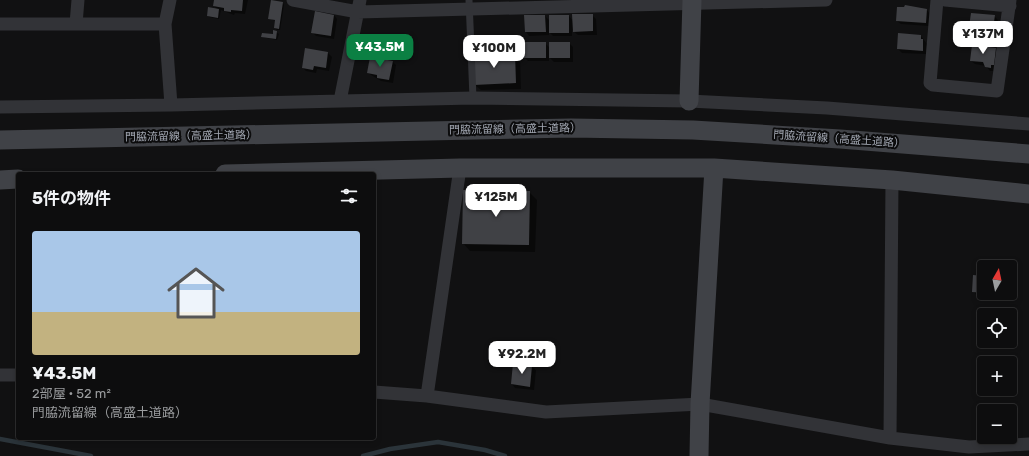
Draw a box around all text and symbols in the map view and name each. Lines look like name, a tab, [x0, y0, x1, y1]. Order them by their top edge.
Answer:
pin: ¥137M	[955, 21, 1011, 55]
text: ¥137M	[962, 26, 1004, 41]
pin: ¥43.5M	[347, 34, 413, 68]
pin: ¥100M	[466, 35, 522, 69]
text: ¥43.5M	[355, 39, 405, 54]
text: ¥100M	[472, 40, 516, 55]
street label: 門脇流留線（高盛土道路）	[449, 121, 581, 137]
street label: 門脇流留線（高盛土道路）	[125, 128, 257, 144]
street label: 門脇流留線（高盛土道路）	[773, 128, 905, 150]
pin: ¥125M	[468, 184, 524, 218]
icon: filters	[338, 185, 360, 207]
text: 5件の物件	[32, 188, 111, 208]
text: ¥125M	[474, 189, 518, 204]
icon: home	[160, 257, 232, 329]
north arrow	[977, 260, 1017, 300]
map controls	[977, 260, 1017, 444]
button: locate	[977, 308, 1017, 348]
pin: ¥92.2M	[489, 341, 555, 375]
text: ¥92.2M	[498, 346, 546, 361]
button: +	[977, 356, 1017, 396]
text: ¥43.5M	[32, 363, 96, 383]
text: 2部屋 · 52 m²	[32, 386, 111, 401]
button: −	[977, 404, 1017, 444]
text: 門脇流留線（高盛土道路）	[32, 405, 188, 420]

